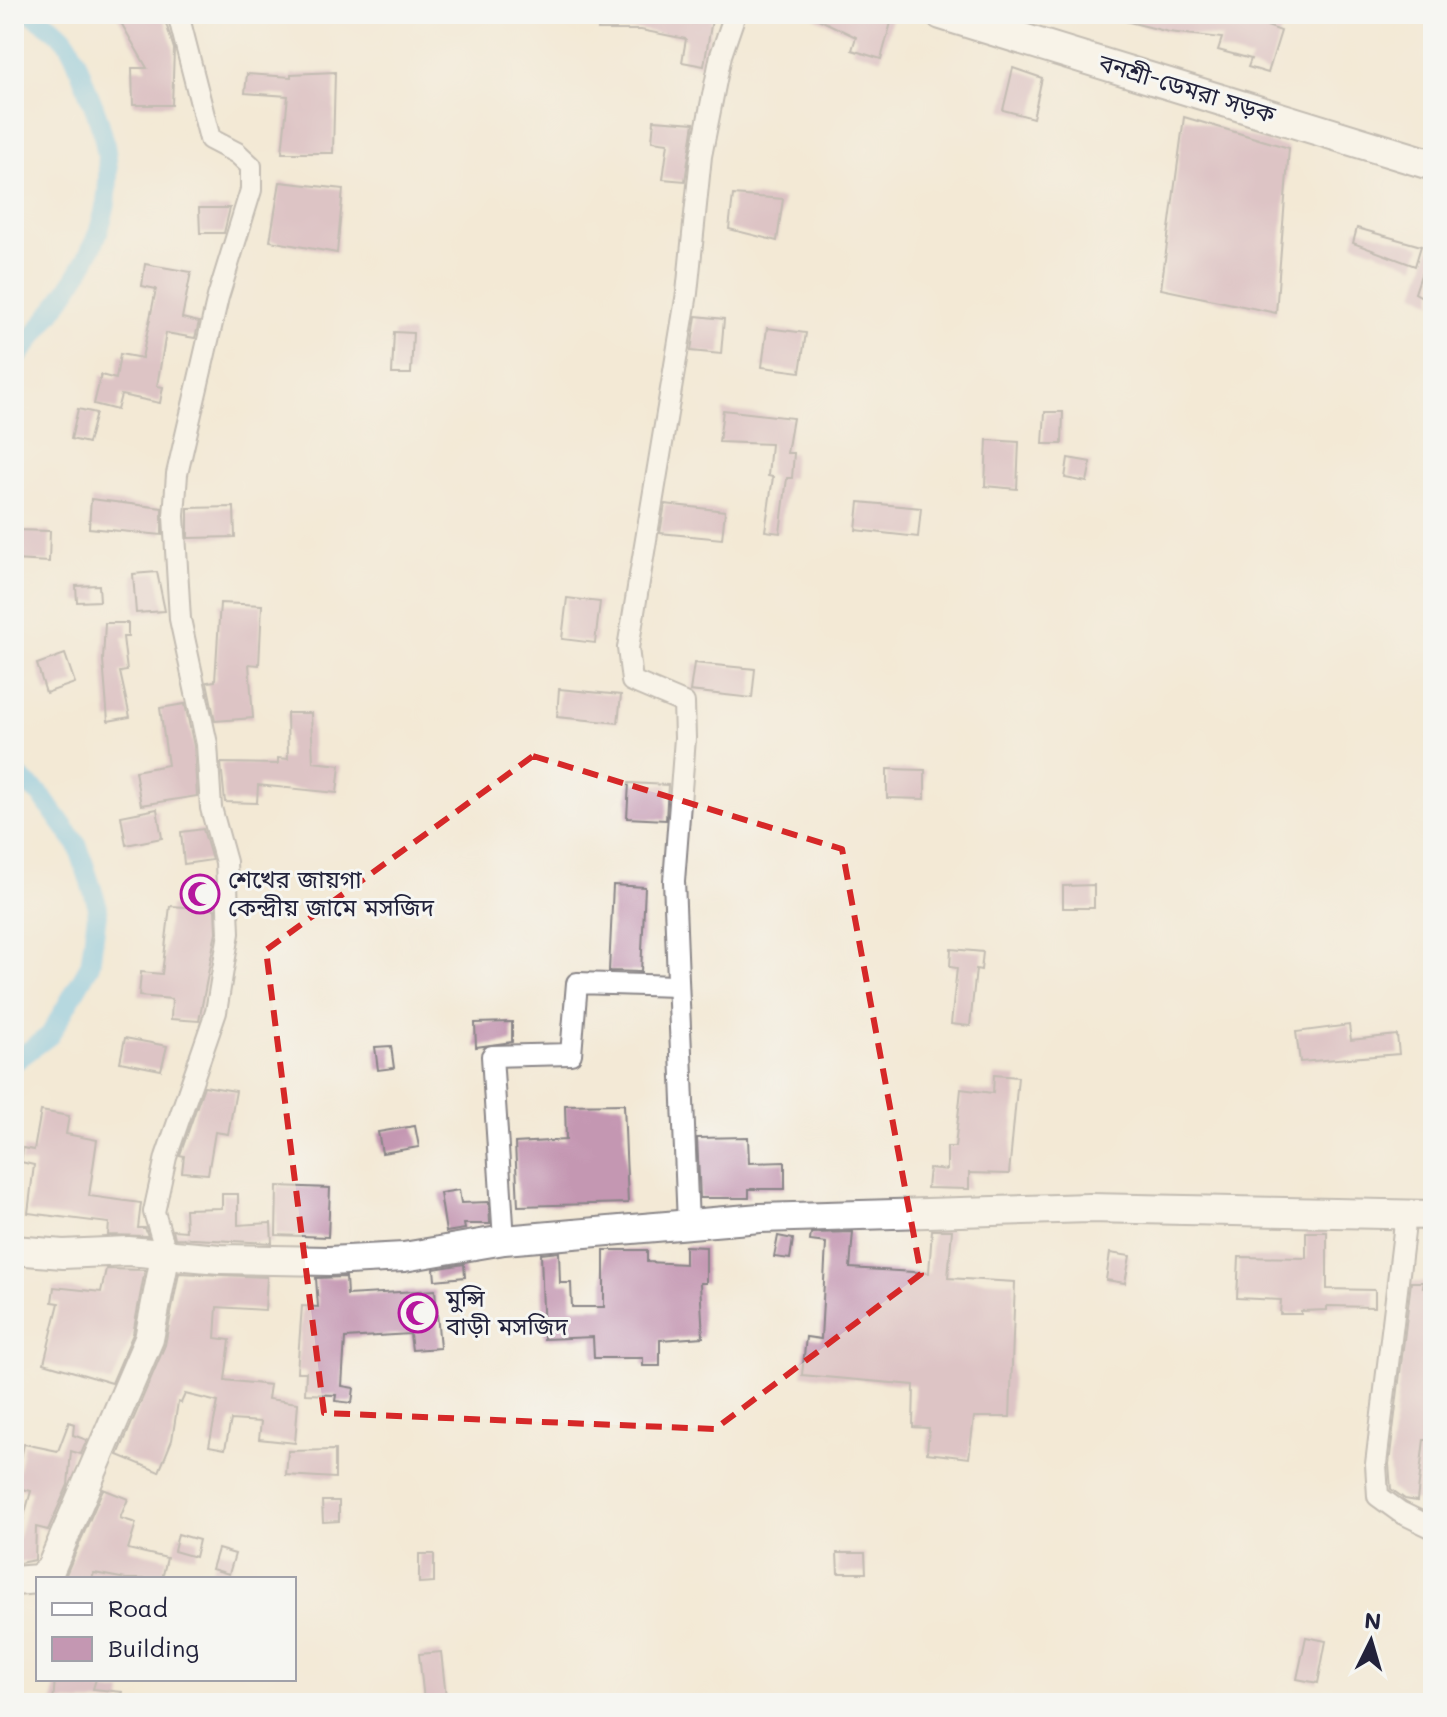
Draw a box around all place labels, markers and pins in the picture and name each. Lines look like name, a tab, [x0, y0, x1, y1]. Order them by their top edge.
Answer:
place label: শেখের জায়গা কেন্দ্রীয় জামে মসজিদ	[228, 863, 435, 922]
mosque icon: শেখের জায়গা কেন্দ্রীয় জামে মসজিদ	[179, 873, 221, 915]
place label: মুন্সি বাড়ী মসজিদ	[445, 1282, 569, 1341]
mosque icon: মুন্সি বাড়ী মসজিদ	[397, 1292, 439, 1334]

